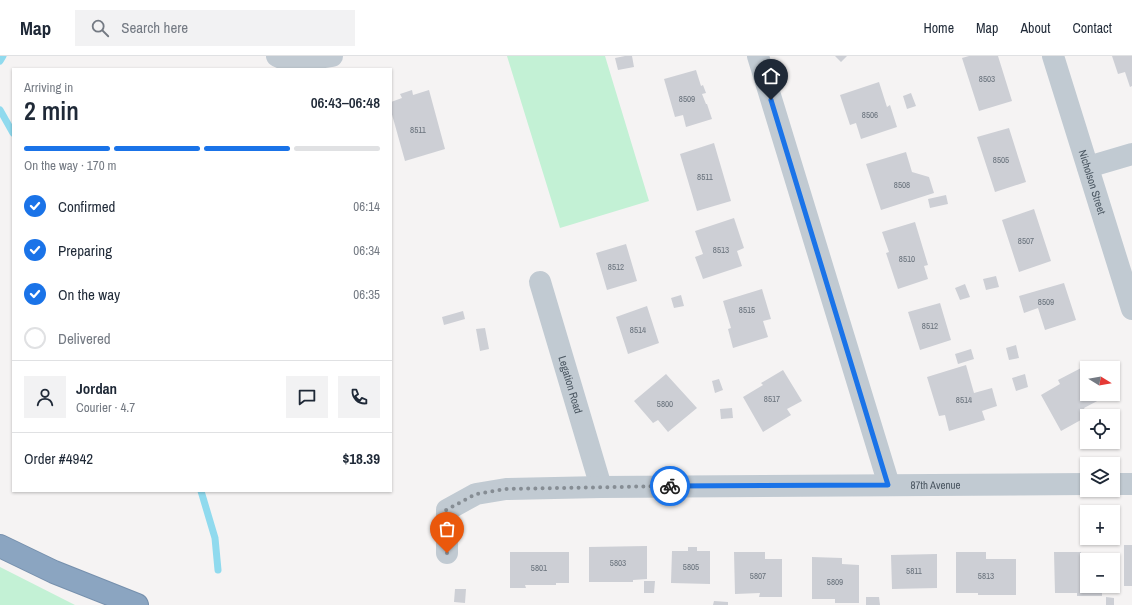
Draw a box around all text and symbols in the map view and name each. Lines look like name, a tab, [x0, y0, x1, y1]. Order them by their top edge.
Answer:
search box	[75, 10, 355, 46]
text: Map	[20, 15, 51, 41]
icon: search	[89, 17, 111, 39]
text: Search here	[121, 17, 188, 38]
text: Home	[923, 19, 954, 37]
text: Map	[976, 19, 998, 37]
text: About	[1020, 19, 1050, 37]
text: Contact	[1072, 19, 1112, 37]
pin	[754, 59, 788, 100]
icon: home	[760, 65, 782, 87]
house number: 8503	[979, 73, 995, 85]
text: Arriving in	[24, 79, 73, 96]
text: 06:43–06:48	[311, 92, 380, 113]
text: 2 min	[24, 93, 79, 128]
house number: 8509	[679, 93, 695, 105]
house number: 8506	[862, 109, 878, 121]
house number: 8511	[410, 124, 426, 136]
street label: Nicholson Street	[1076, 148, 1109, 216]
house number: 8505	[993, 154, 1009, 166]
text: On the way · 170 m	[24, 157, 116, 174]
house number: 8511	[697, 171, 713, 183]
house number: 8508	[894, 179, 910, 191]
icon: check	[24, 195, 46, 217]
text: Confirmed	[58, 196, 115, 217]
text: 06:14	[353, 198, 380, 215]
house number: 8507	[1018, 235, 1034, 247]
icon: check	[24, 239, 46, 261]
text: Preparing	[58, 240, 112, 261]
text: 06:34	[353, 242, 380, 259]
house number: 8513	[713, 244, 729, 256]
house number: 8510	[899, 253, 915, 265]
house number: 8512	[608, 261, 624, 273]
icon: check	[24, 283, 46, 305]
text: On the way	[58, 284, 120, 305]
text: 06:35	[353, 286, 380, 303]
house number: 8509	[1038, 296, 1054, 308]
house number: 8515	[739, 304, 755, 316]
house number: 8512	[922, 320, 938, 332]
house number: 8514	[630, 324, 646, 336]
text: Delivered	[58, 328, 111, 349]
street label: Legation Road	[555, 354, 586, 415]
north arrow	[1080, 361, 1120, 401]
map controls	[1080, 361, 1120, 593]
button: person	[24, 376, 66, 418]
button: chat	[286, 376, 328, 418]
button: phone	[338, 376, 380, 418]
text: Jordan	[76, 378, 117, 399]
house number: 8517	[764, 393, 780, 405]
house number: 8514	[956, 394, 972, 406]
house number: 5800	[657, 398, 673, 410]
text: Courier · 4.7	[76, 399, 135, 416]
button: locate	[1080, 409, 1120, 449]
text: Order #4942	[24, 448, 93, 469]
text: $18.39	[342, 448, 380, 469]
button: layers	[1080, 457, 1120, 497]
courier	[650, 466, 690, 506]
icon: bike	[659, 475, 681, 497]
street label: 87th Avenue	[910, 478, 961, 492]
button: +	[1080, 505, 1120, 545]
pin	[430, 512, 464, 553]
icon: bag	[436, 518, 458, 540]
button: −	[1080, 553, 1120, 593]
house number: 5803	[610, 557, 626, 569]
house number: 5805	[683, 561, 699, 573]
house number: 5801	[531, 562, 547, 574]
house number: 5811	[906, 565, 922, 577]
house number: 5807	[750, 570, 766, 582]
house number: 5813	[978, 570, 994, 582]
house number: 5809	[827, 576, 843, 588]

